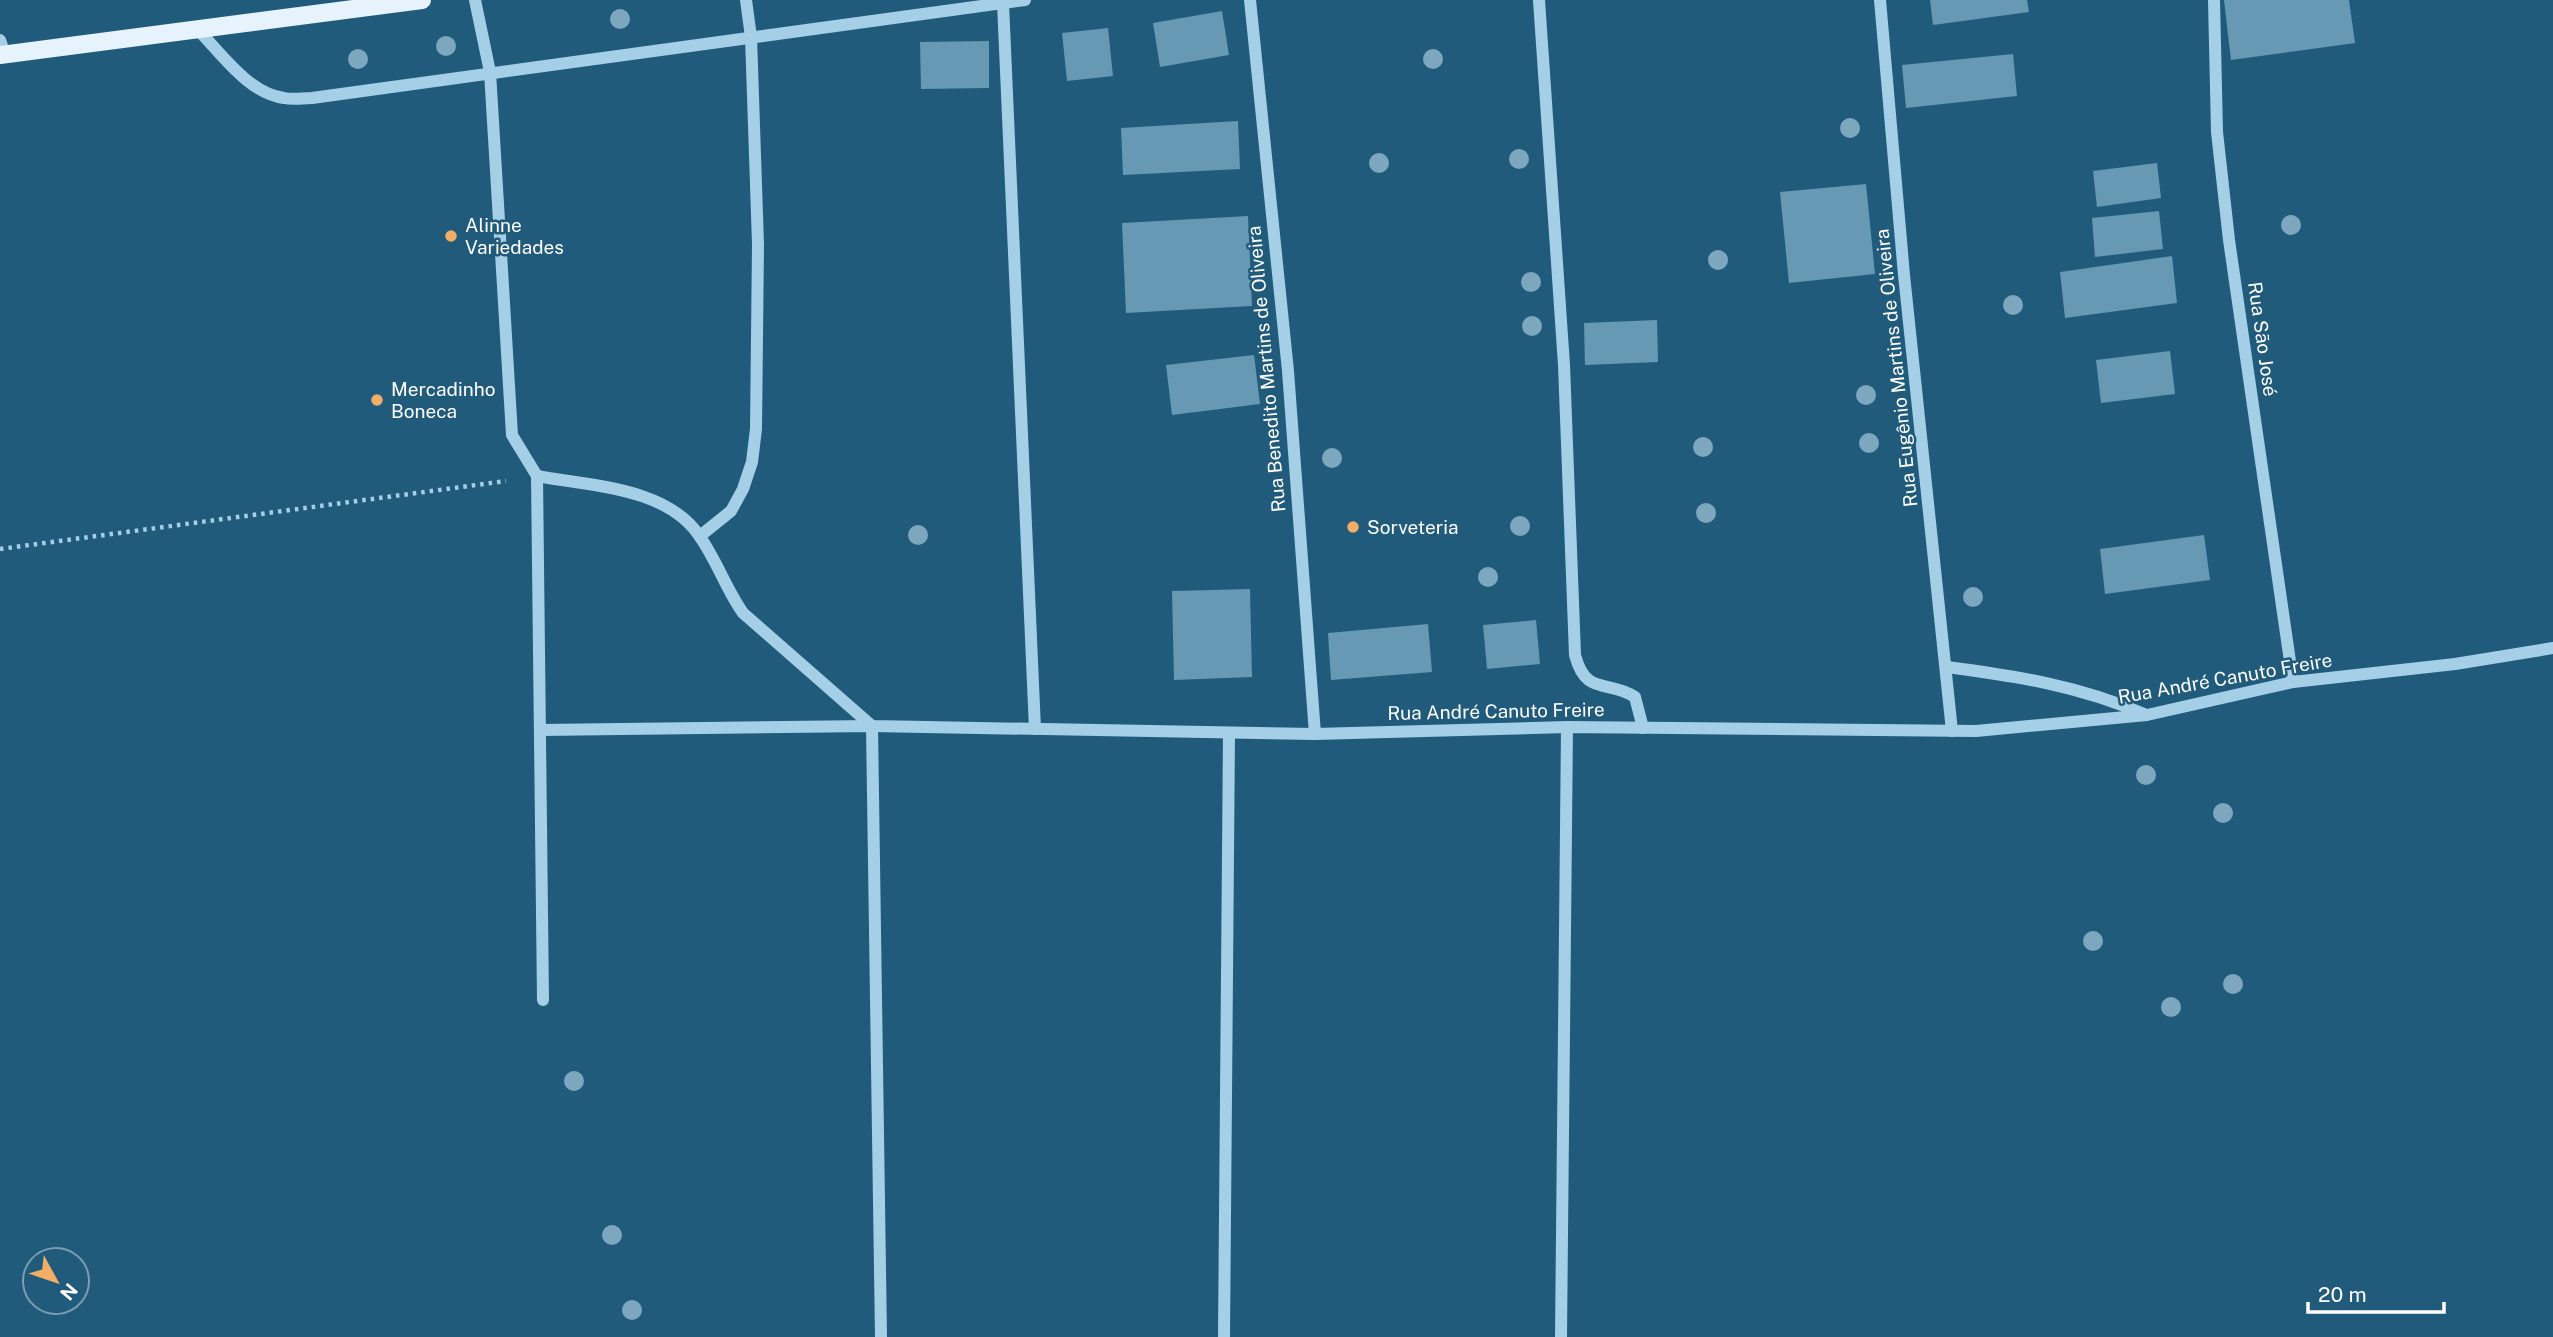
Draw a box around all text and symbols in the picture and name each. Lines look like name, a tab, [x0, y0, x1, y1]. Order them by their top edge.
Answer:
place label: Alinne Variedades	[465, 214, 564, 258]
street label: Rua Benedito Martins de Oliveira	[1243, 225, 1289, 513]
marker: Alinne Variedades	[443, 228, 459, 244]
street label: Rua Eugênio Martins de Oliveira	[1870, 228, 1922, 508]
street label: Rua São José	[2244, 280, 2282, 398]
place label: Mercadinho Boneca	[391, 378, 495, 422]
marker: Mercadinho Boneca	[369, 392, 385, 408]
place label: Sorveteria	[1367, 516, 1458, 538]
marker: Sorveteria	[1345, 519, 1361, 535]
street label: Rua André Canuto Freire	[2116, 648, 2334, 708]
street label: Rua André Canuto Freire	[1387, 698, 1605, 724]
north arrow	[21, 1246, 91, 1316]
scale bar	[2308, 1270, 2444, 1314]
text: N	[56, 1279, 82, 1305]
text: 20 m	[2318, 1282, 2367, 1307]

